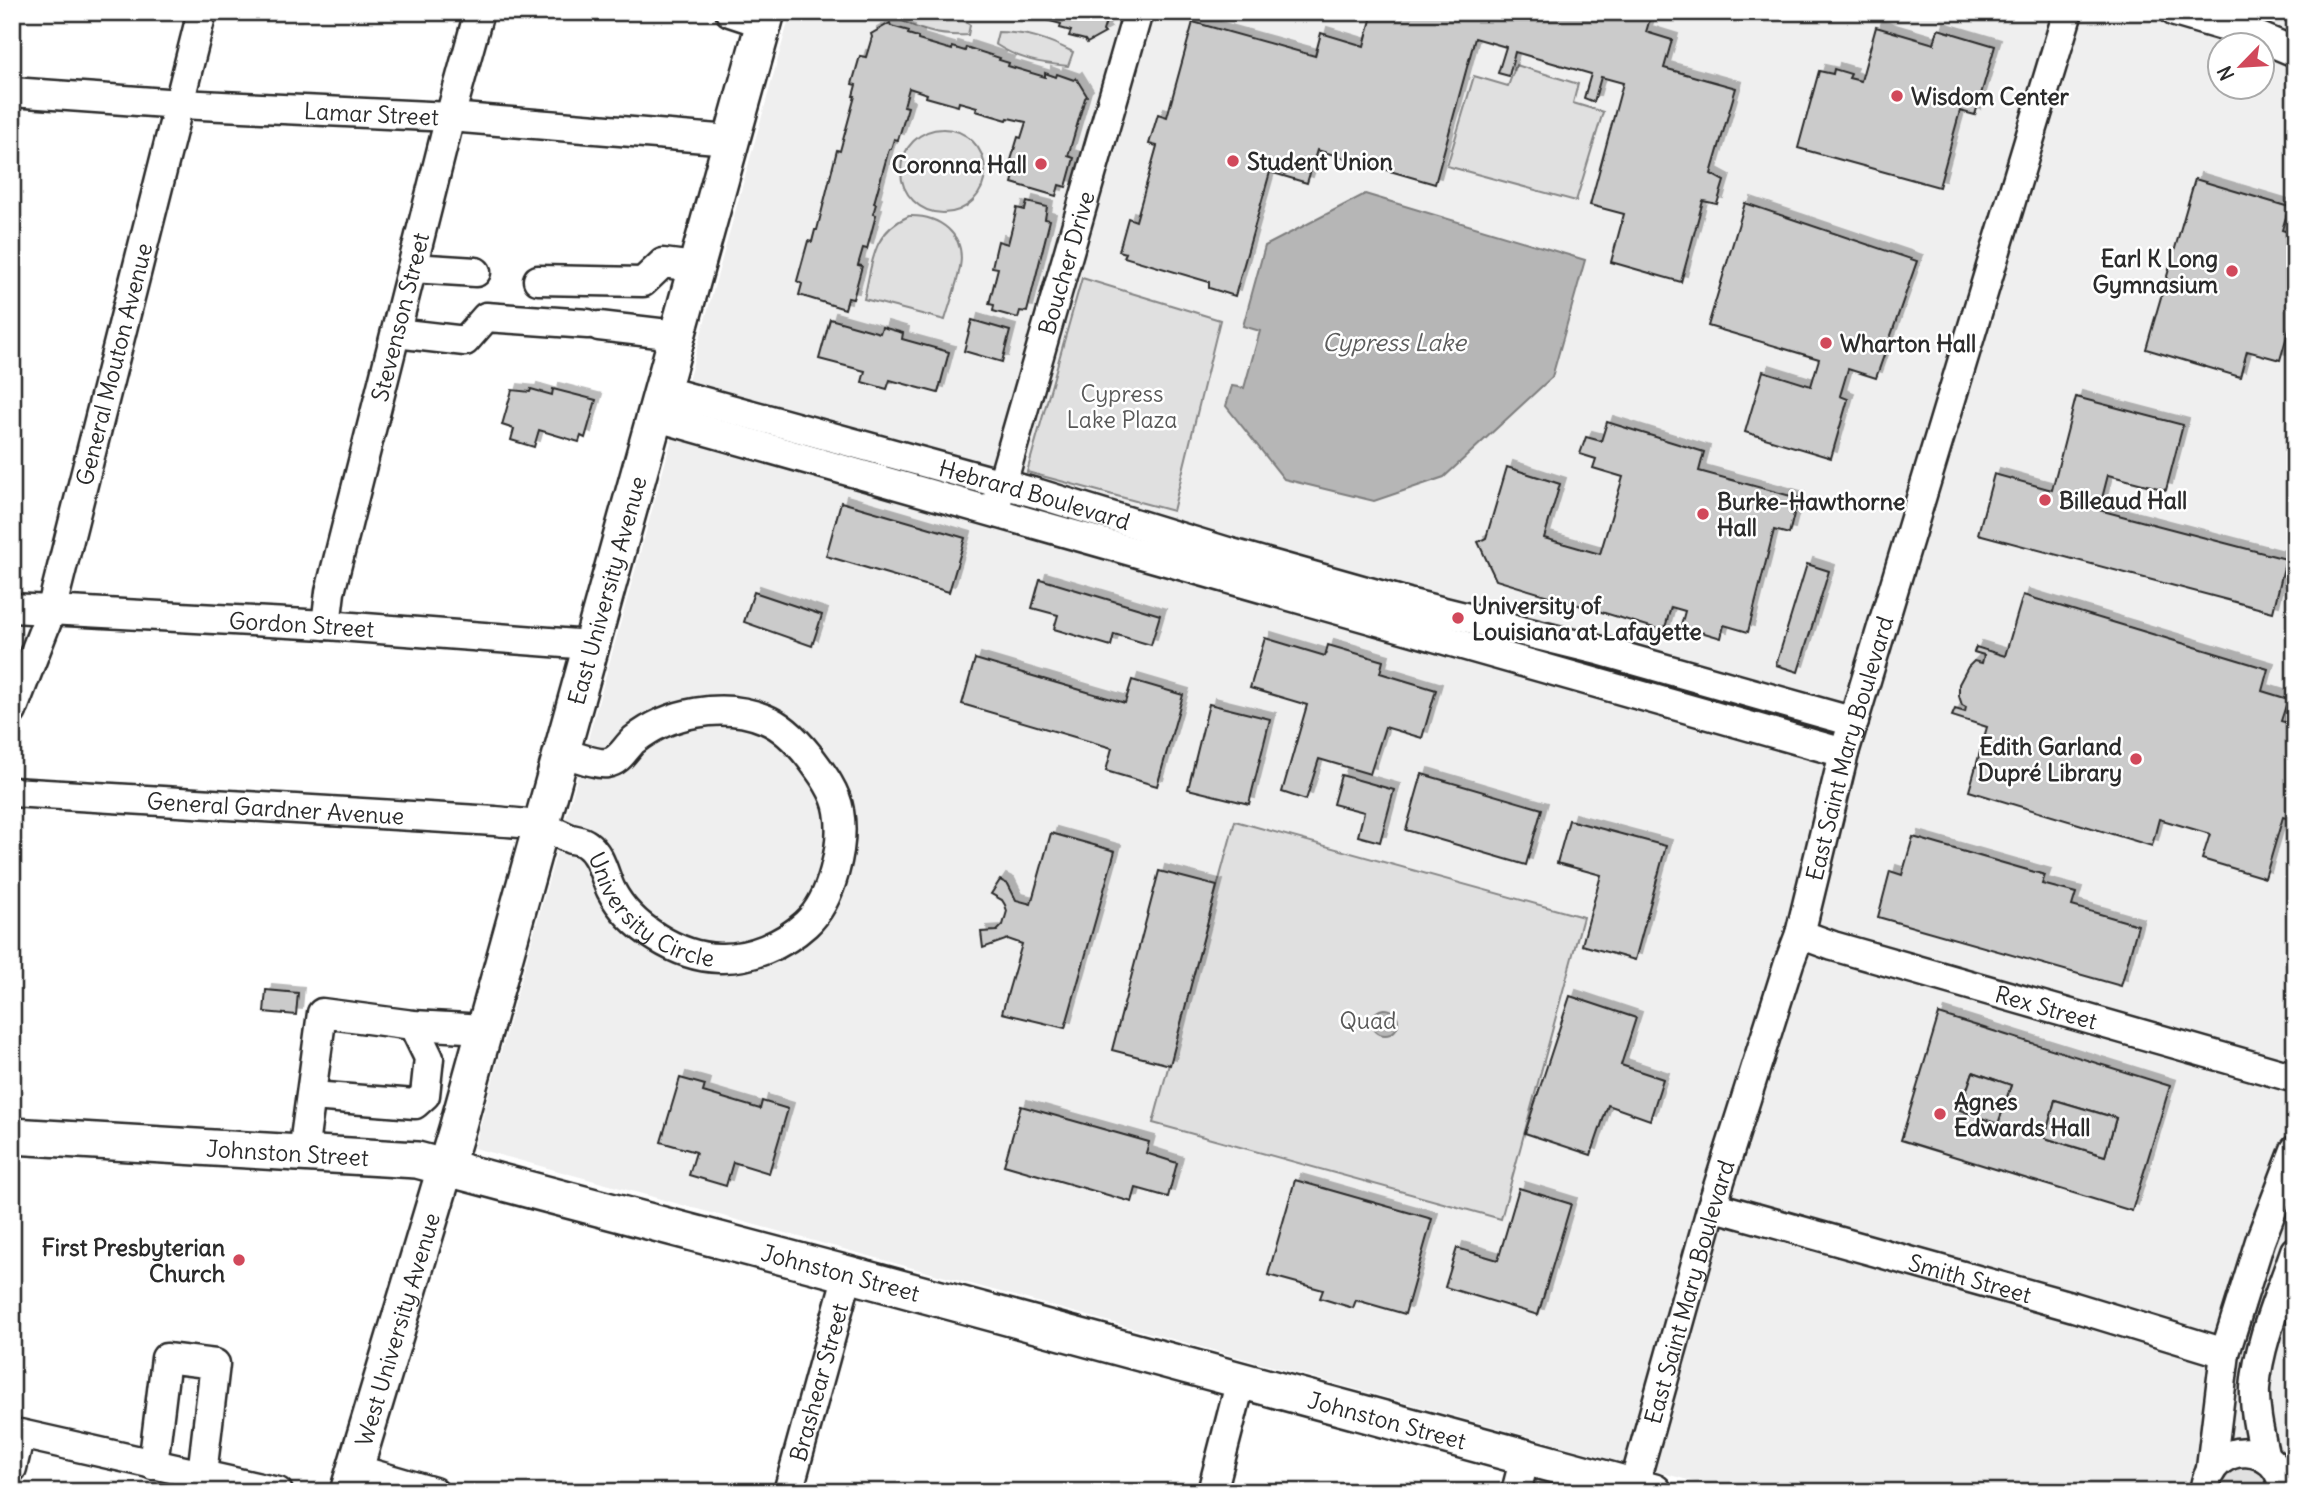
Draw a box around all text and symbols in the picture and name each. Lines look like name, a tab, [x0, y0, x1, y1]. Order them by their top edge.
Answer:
north arrow	[2206, 32, 2276, 102]
text: N	[2212, 62, 2239, 84]
place label: Wisdom Center	[1911, 82, 2070, 111]
marker: Wisdom Center	[1889, 88, 1905, 104]
street label: Lamar Street	[303, 95, 440, 131]
place label: Student Union	[1247, 147, 1393, 176]
place label: Coronna Hall	[892, 150, 1027, 179]
marker: Student Union	[1225, 153, 1241, 169]
marker: Coronna Hall	[1033, 156, 1049, 172]
street label: Boucher Drive	[1031, 188, 1100, 338]
street label: Stevenson Street	[364, 229, 435, 404]
street label: General Mouton Avenue	[69, 240, 158, 488]
place label: Earl K Long Gymnasium	[2092, 244, 2218, 299]
marker: Earl K Long Gymnasium	[2224, 263, 2240, 279]
water label: Cypress Lake	[1322, 327, 1468, 357]
place label: Wharton Hall	[1840, 329, 1976, 358]
marker: Wharton Hall	[1818, 335, 1834, 351]
park label: Cypress Lake Plaza	[1067, 379, 1177, 434]
street label: Hebrard Boulevard	[936, 453, 1134, 536]
street label: East University Avenue	[561, 473, 652, 708]
place label: Billeaud Hall	[2059, 486, 2187, 515]
place label: Burke-Hawthorne Hall	[1717, 487, 1905, 542]
marker: Billeaud Hall	[2037, 492, 2053, 508]
marker: Burke-Hawthorne Hall	[1695, 506, 1711, 522]
place label: University of Louisiana at Lafayette	[1472, 591, 1702, 646]
street label: Gordon Street	[228, 605, 375, 643]
marker: University of Louisiana at Lafayette	[1450, 610, 1466, 626]
street label: East Saint Mary Boulevard	[1799, 613, 1899, 883]
place label: Edith Garland Dupré Library	[1978, 732, 2122, 787]
marker: Edith Garland Dupré Library	[2128, 751, 2144, 767]
street label: General Gardner Avenue	[146, 786, 405, 830]
street label: University Circle	[583, 847, 716, 972]
street label: Rex Street	[1992, 979, 2101, 1035]
park label: Quad	[1339, 1006, 1397, 1035]
place label: Agnes Edwards Hall	[1954, 1087, 2090, 1142]
marker: Agnes Edwards Hall	[1932, 1106, 1948, 1122]
street label: Johnston Street	[205, 1133, 370, 1172]
street label: East Saint Mary Boulevard	[1637, 1156, 1740, 1427]
street label: West University Avenue	[348, 1209, 446, 1449]
place label: First Presbyterian Church	[42, 1233, 225, 1288]
street label: Johnston Street	[758, 1237, 923, 1307]
street label: Smith Street	[1906, 1247, 2035, 1309]
marker: First Presbyterian Church	[231, 1252, 247, 1268]
street label: Brashear Street	[783, 1299, 854, 1465]
street label: Johnston Street	[1305, 1385, 1470, 1455]

